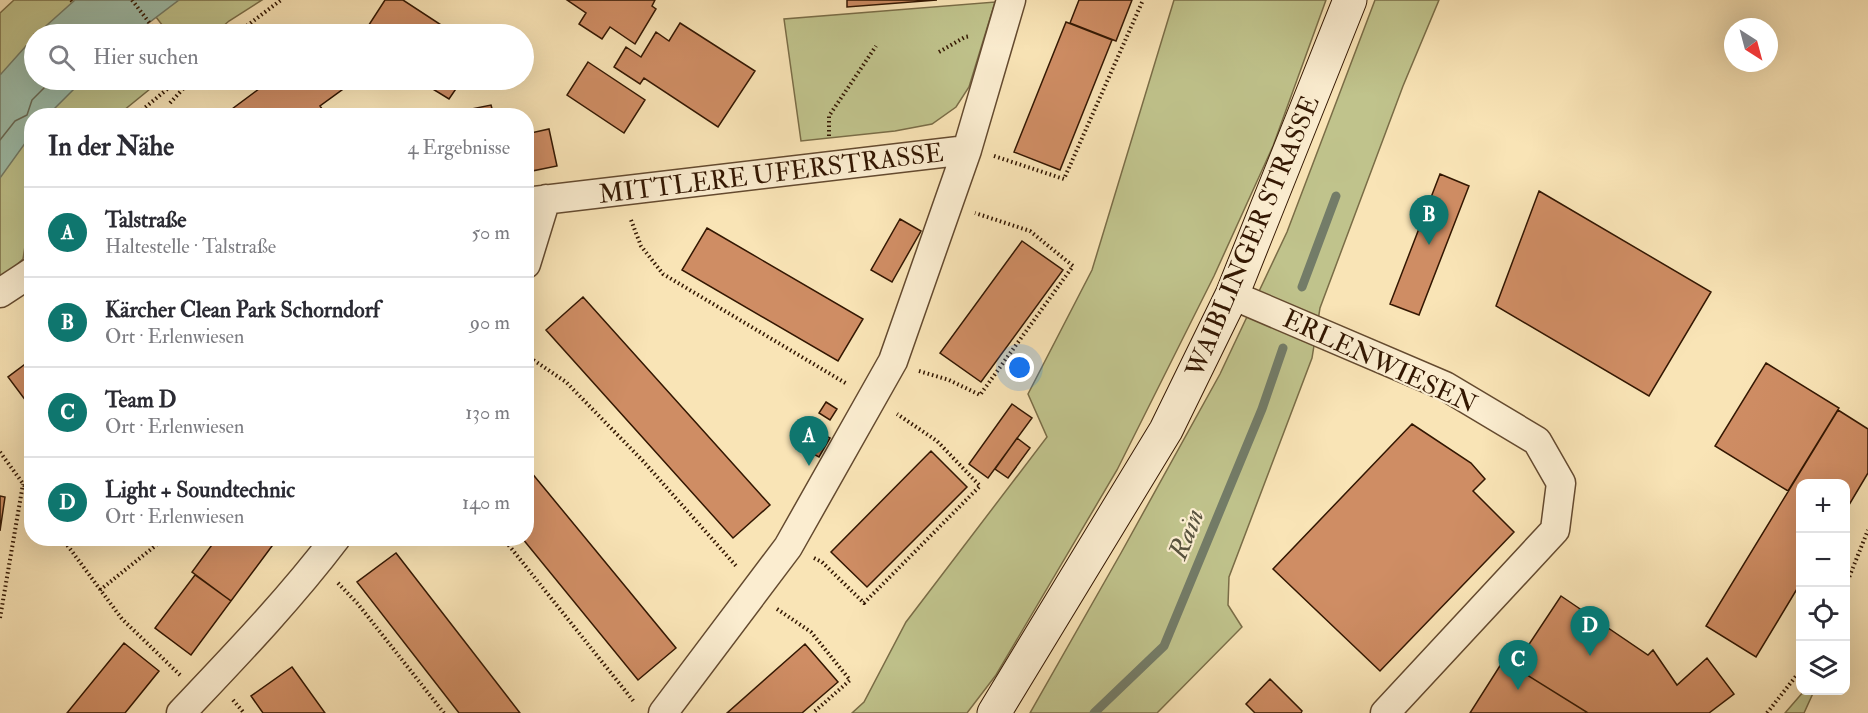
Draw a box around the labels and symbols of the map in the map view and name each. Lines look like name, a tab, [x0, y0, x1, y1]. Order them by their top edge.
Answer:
north arrow	[1724, 18, 1778, 72]
street label: WAIBLINGER STRASSE	[1179, 91, 1327, 383]
street label: MITTLERE UFERSTRASSE	[597, 137, 945, 211]
pin: B	[1410, 196, 1448, 245]
street label: ERLENWIESEN	[1277, 303, 1482, 421]
your location	[1005, 353, 1034, 382]
pin: A	[790, 416, 828, 466]
water label: Rain	[1161, 504, 1211, 565]
pin: D	[1570, 606, 1610, 656]
pin: C	[1498, 640, 1538, 690]

